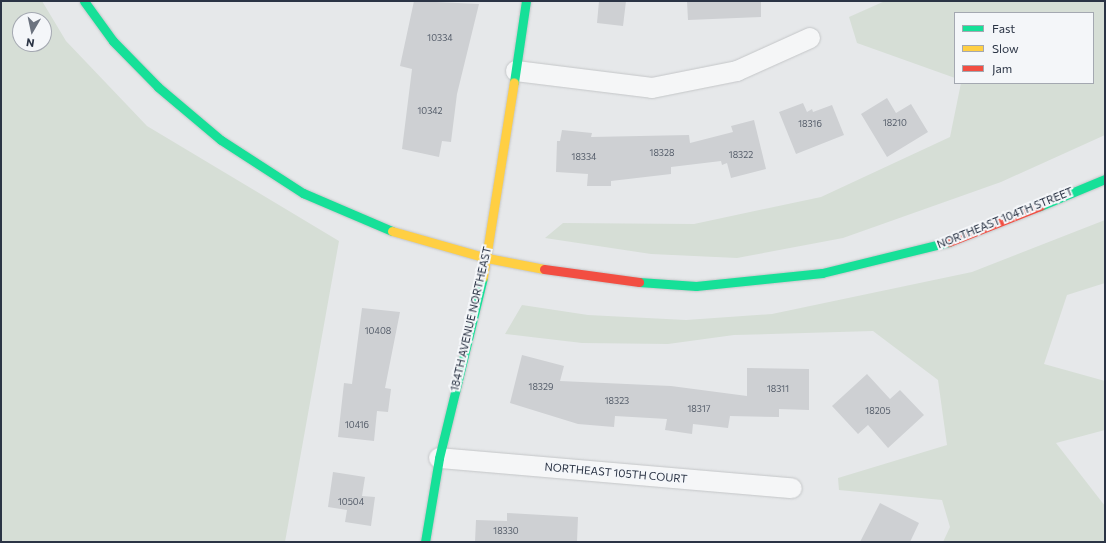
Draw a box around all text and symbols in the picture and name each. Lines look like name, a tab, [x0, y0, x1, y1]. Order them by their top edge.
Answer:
north arrow	[12, 12, 52, 52]
legend	[954, 12, 1094, 84]
text: Fast	[992, 21, 1015, 35]
house number: 10334	[427, 33, 453, 43]
text: N	[25, 36, 35, 50]
text: Slow	[992, 41, 1019, 55]
text: Jam	[992, 61, 1012, 75]
house number: 10342	[417, 106, 443, 116]
house number: 18210	[883, 118, 907, 128]
house number: 18316	[798, 119, 822, 129]
house number: 18328	[650, 148, 674, 158]
house number: 18322	[729, 150, 753, 160]
house number: 18334	[572, 152, 596, 162]
street label: NORTHEAST 104TH STREET	[935, 185, 1075, 251]
street label: 184TH AVENUE NORTHEAST	[448, 245, 494, 393]
house number: 10408	[365, 326, 391, 336]
house number: 18329	[529, 382, 553, 392]
house number: 18311	[767, 384, 789, 394]
house number: 18323	[605, 396, 629, 406]
house number: 18317	[687, 404, 711, 414]
house number: 18205	[865, 406, 891, 416]
house number: 10416	[345, 420, 369, 430]
street label: NORTHEAST 105TH COURT	[544, 460, 688, 486]
house number: 10504	[338, 497, 364, 507]
house number: 18330	[493, 526, 519, 536]

